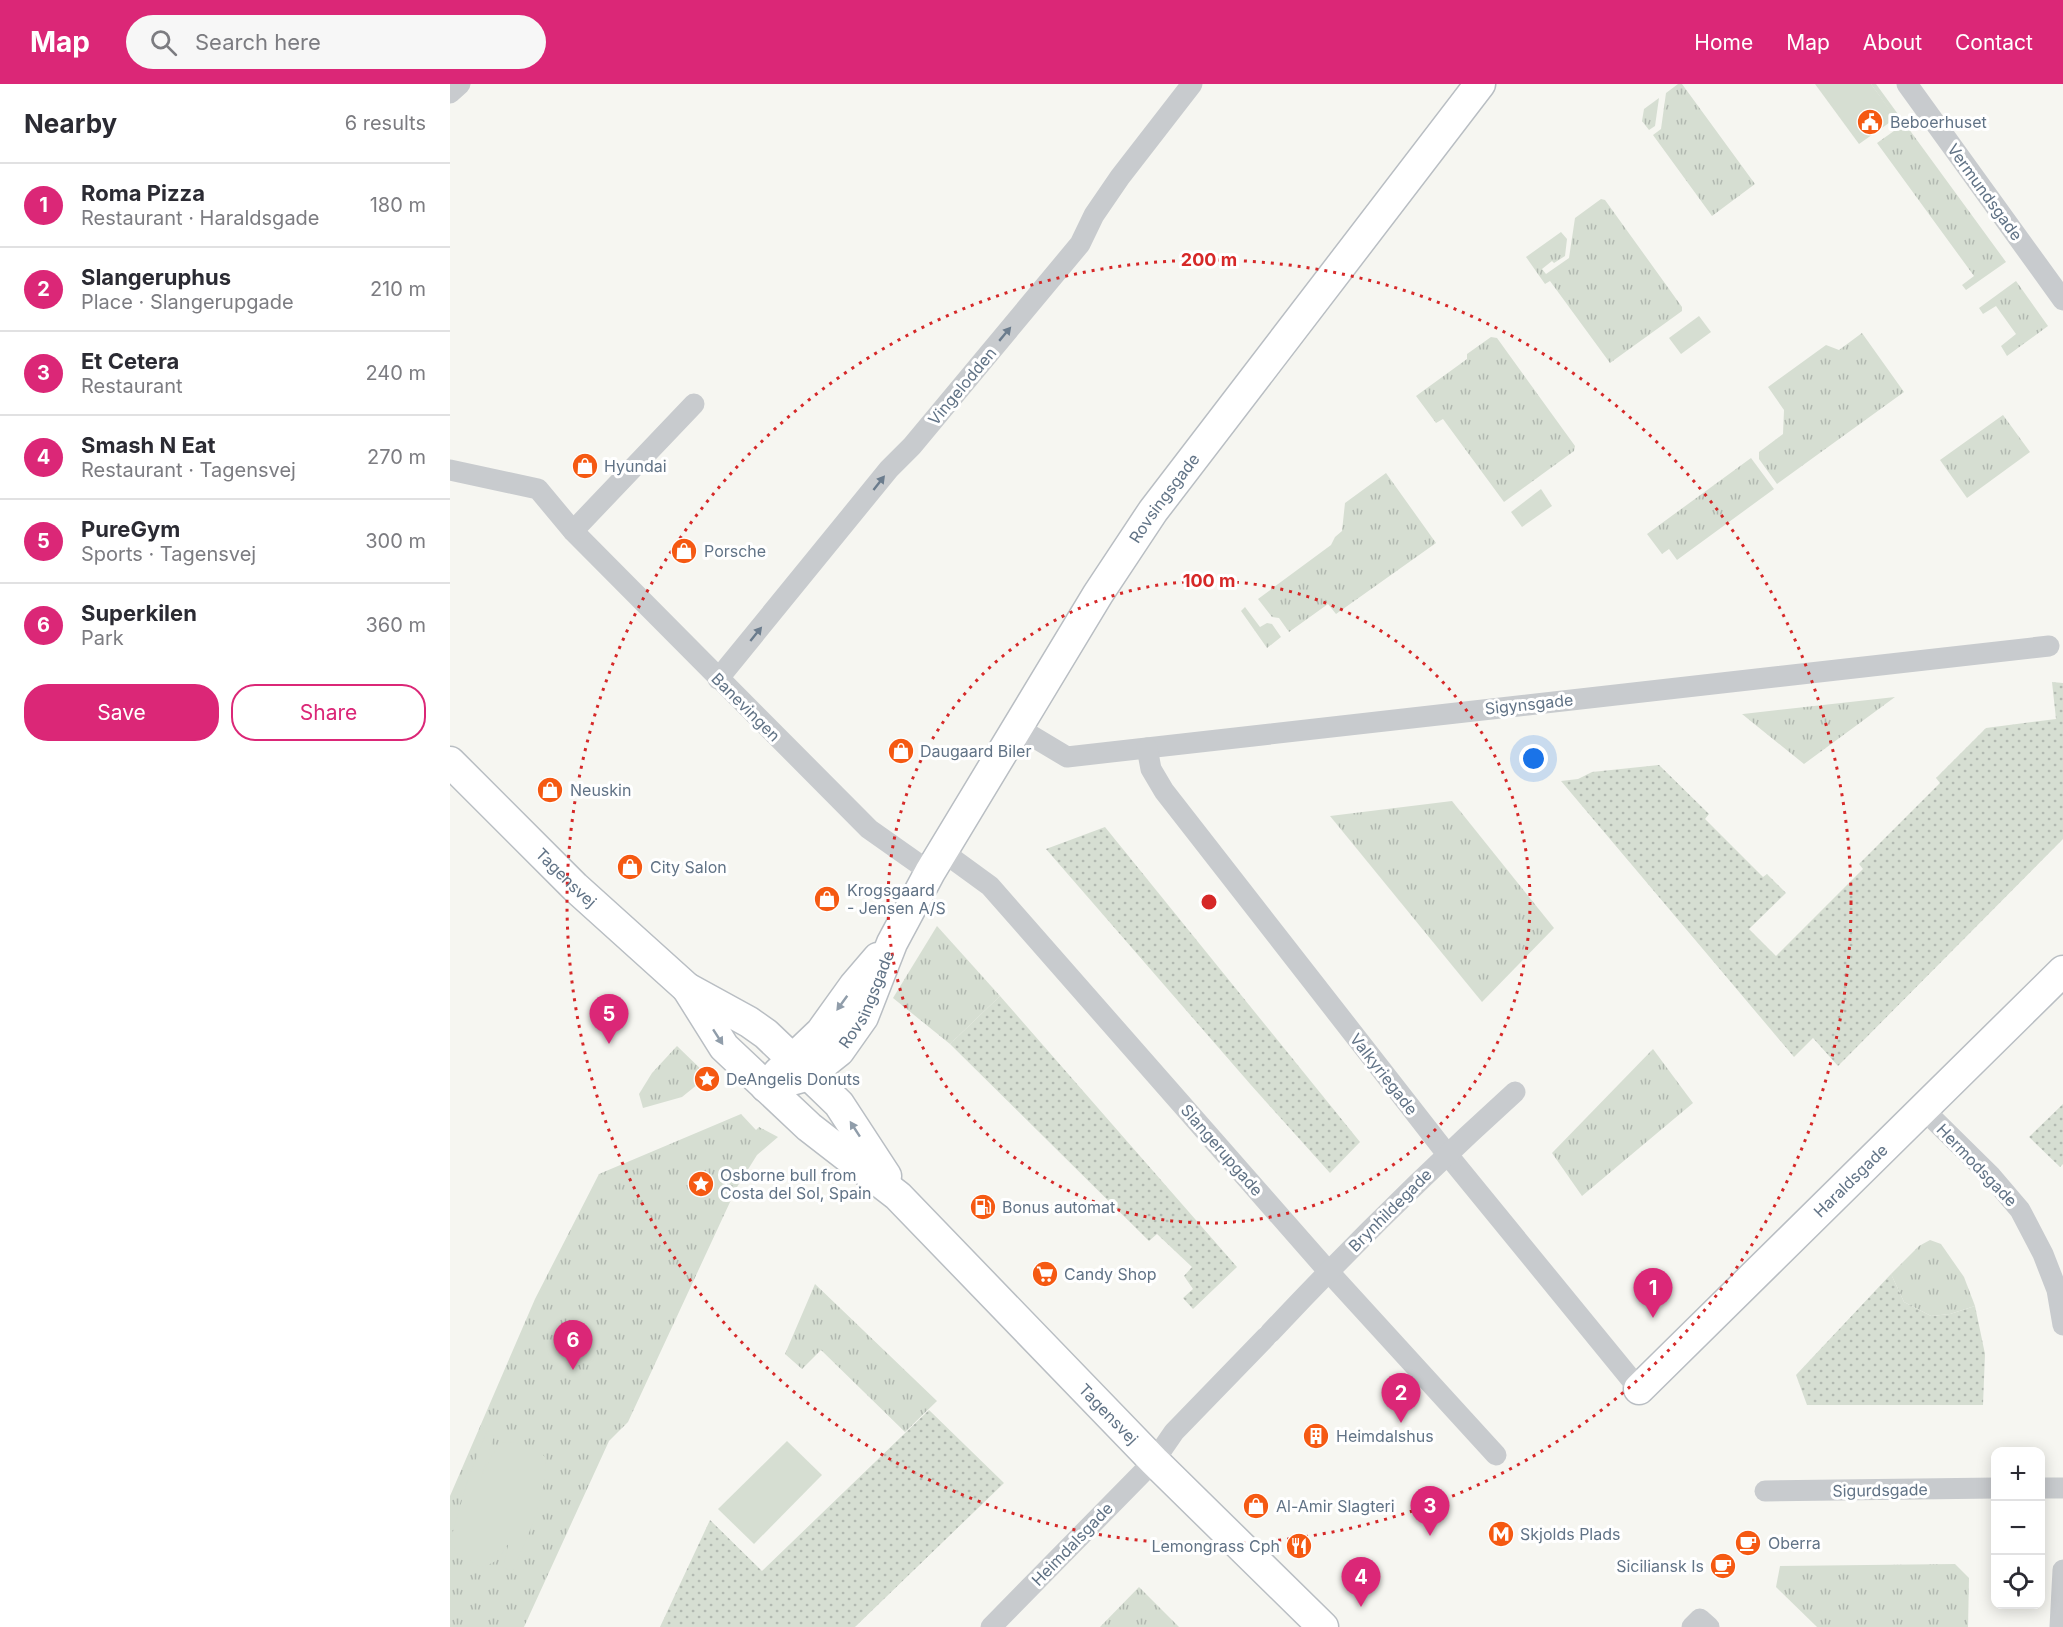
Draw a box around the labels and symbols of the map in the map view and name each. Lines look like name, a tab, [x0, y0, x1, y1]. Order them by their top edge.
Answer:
public building icon: Beboerhuset	[1855, 107, 1885, 137]
place label: Beboerhuset	[1890, 112, 1987, 132]
street label: Vermundsgade	[1943, 140, 2027, 244]
text: 200 m	[1181, 249, 1237, 270]
one-way arrow	[998, 327, 1011, 342]
street label: Vingelodden	[924, 343, 1000, 429]
street label: Rovsingsgade	[1125, 449, 1204, 547]
shop icon: Hyundai	[570, 451, 600, 481]
place label: Hyundai	[604, 456, 667, 476]
one-way arrow	[872, 475, 884, 490]
shop icon: Porsche	[669, 536, 699, 566]
place label: Porsche	[704, 541, 766, 561]
text: 100 m	[1183, 570, 1235, 591]
one-way arrow	[749, 626, 762, 642]
street label: Banevingen	[708, 669, 784, 745]
street label: Sigynsgade	[1484, 689, 1574, 719]
shop icon: Daugaard Biler	[886, 736, 916, 766]
place label: Daugaard Biler	[920, 741, 1031, 761]
your location	[1519, 744, 1548, 773]
shop icon: Neuskin	[535, 775, 565, 805]
place label: Neuskin	[570, 780, 631, 800]
street label: Tagensvej	[532, 844, 601, 912]
shop icon: City Salon	[615, 852, 645, 882]
place label: City Salon	[650, 857, 727, 877]
place label: Krogsgaard - Jensen A/S	[847, 880, 946, 918]
shop icon: Krogsgaard - Jensen A/S	[812, 884, 842, 914]
centre of rings	[1199, 892, 1219, 912]
street label: Rovsingsgade	[834, 948, 898, 1052]
pin: 5	[590, 994, 628, 1044]
one-way arrow	[836, 994, 848, 1010]
one-way arrow	[713, 1029, 724, 1045]
street label: Valkyriegade	[1346, 1029, 1422, 1119]
place icon: DeAngelis Donuts	[692, 1064, 722, 1094]
place label: DeAngelis Donuts	[726, 1069, 860, 1089]
street label: Slangerupgade	[1177, 1100, 1267, 1200]
street label: Hermodsgade	[1933, 1119, 2021, 1211]
one-way arrow	[850, 1121, 861, 1137]
street label: Haraldsgade	[1809, 1140, 1892, 1221]
street label: Brynhildegade	[1344, 1164, 1436, 1256]
place label: Osborne bull from Costa del Sol, Spain	[720, 1165, 871, 1203]
place icon: Osborne bull from Costa del Sol, Spain	[686, 1169, 716, 1199]
fuel station icon: Bonus automat	[968, 1192, 998, 1222]
place label: Bonus automat	[1002, 1197, 1115, 1217]
supermarket icon: Candy Shop	[1030, 1259, 1060, 1289]
place label: Candy Shop	[1064, 1264, 1157, 1284]
pin: 1	[1634, 1268, 1672, 1318]
pin: 6	[554, 1320, 592, 1370]
pin: 2	[1382, 1374, 1420, 1423]
street label: Tagensvej	[1075, 1379, 1143, 1449]
building icon: Heimdalshus	[1301, 1421, 1331, 1451]
place label: Heimdalshus	[1336, 1426, 1434, 1446]
street label: Sigurdsgade	[1832, 1479, 1928, 1501]
pin: 3	[1410, 1486, 1450, 1536]
shop icon: Al-Amir Slagteri	[1241, 1491, 1271, 1521]
place label: Al-Amir Slagteri	[1276, 1496, 1395, 1516]
street label: Heimdalsgade	[1027, 1498, 1117, 1590]
metro station icon: Skjolds Plads	[1486, 1519, 1516, 1549]
place label: Skjolds Plads	[1520, 1524, 1620, 1544]
cafe icon: Oberra	[1733, 1528, 1763, 1558]
restaurant icon: Lemongrass Cph	[1284, 1531, 1314, 1561]
place label: Oberra	[1768, 1533, 1821, 1553]
place label: Lemongrass Cph	[1151, 1536, 1280, 1556]
cafe icon: Siciliansk Is	[1708, 1551, 1738, 1581]
place label: Siciliansk Is	[1616, 1556, 1704, 1576]
pin: 4	[1342, 1558, 1380, 1607]

